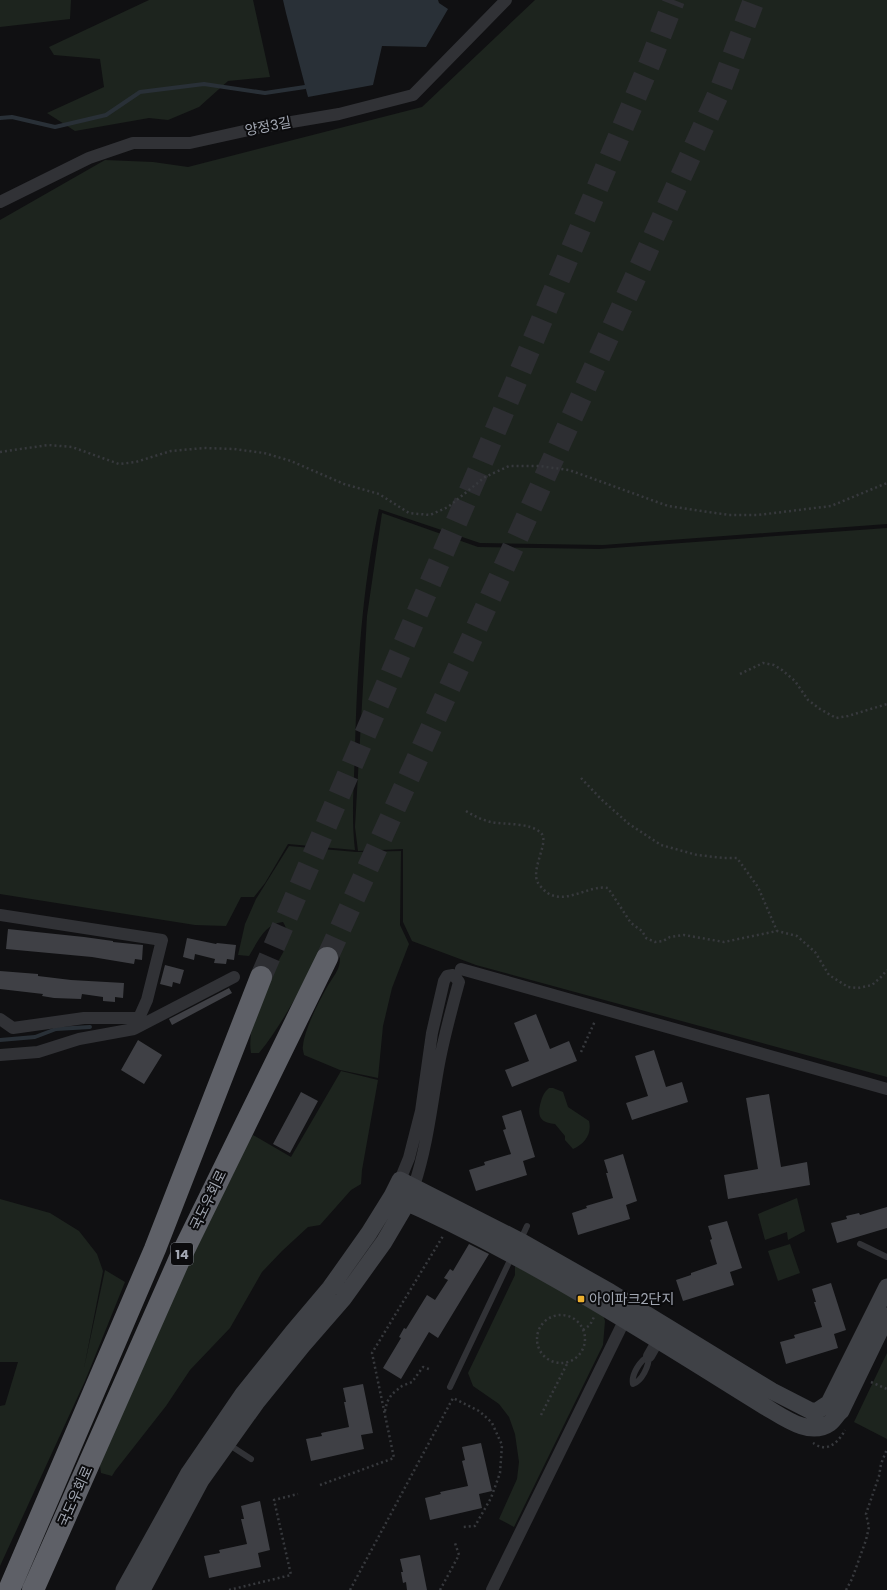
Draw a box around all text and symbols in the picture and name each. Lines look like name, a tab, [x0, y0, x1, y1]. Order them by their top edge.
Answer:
street label: 양정3길	[243, 112, 293, 140]
street label: 국도우회로	[185, 1167, 231, 1233]
road number: 14	[171, 1243, 193, 1265]
place label: 아이파크2단지	[589, 1289, 674, 1309]
marker: 아이파크2단지	[576, 1294, 586, 1304]
street label: 국도우회로	[53, 1462, 97, 1529]

